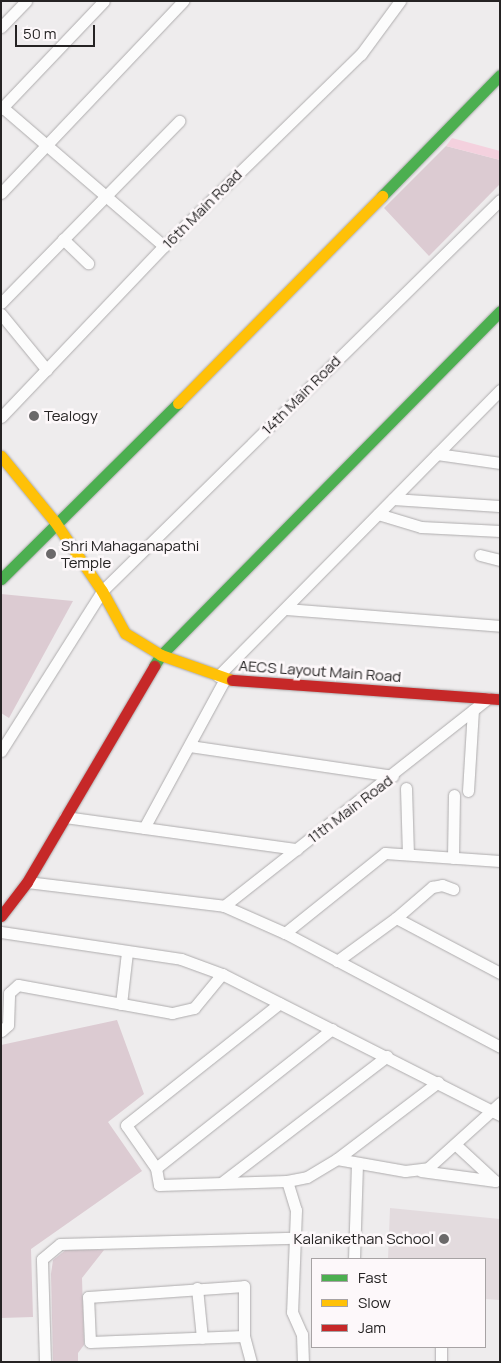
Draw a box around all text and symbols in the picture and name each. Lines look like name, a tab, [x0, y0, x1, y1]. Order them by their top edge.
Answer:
scale bar	[18, 15, 98, 47]
text: 50 m	[23, 23, 57, 44]
street label: 16th Main Road	[159, 166, 245, 252]
street label: 14th Main Road	[258, 352, 344, 438]
place label: Tealogy	[44, 407, 98, 425]
marker: Tealogy	[28, 410, 40, 422]
place label: Shri Mahaganapathi Temple	[61, 536, 199, 571]
marker: Shri Mahaganapathi Temple	[45, 548, 57, 560]
street label: AECS Layout Main Road	[238, 656, 402, 686]
street label: 11th Main Road	[304, 771, 396, 847]
place label: Kalanikethan School	[294, 1230, 434, 1248]
marker: Kalanikethan School	[438, 1233, 450, 1245]
legend	[311, 1258, 486, 1348]
text: Fast	[358, 1267, 387, 1288]
text: Slow	[358, 1292, 391, 1313]
text: Jam	[358, 1317, 386, 1338]

